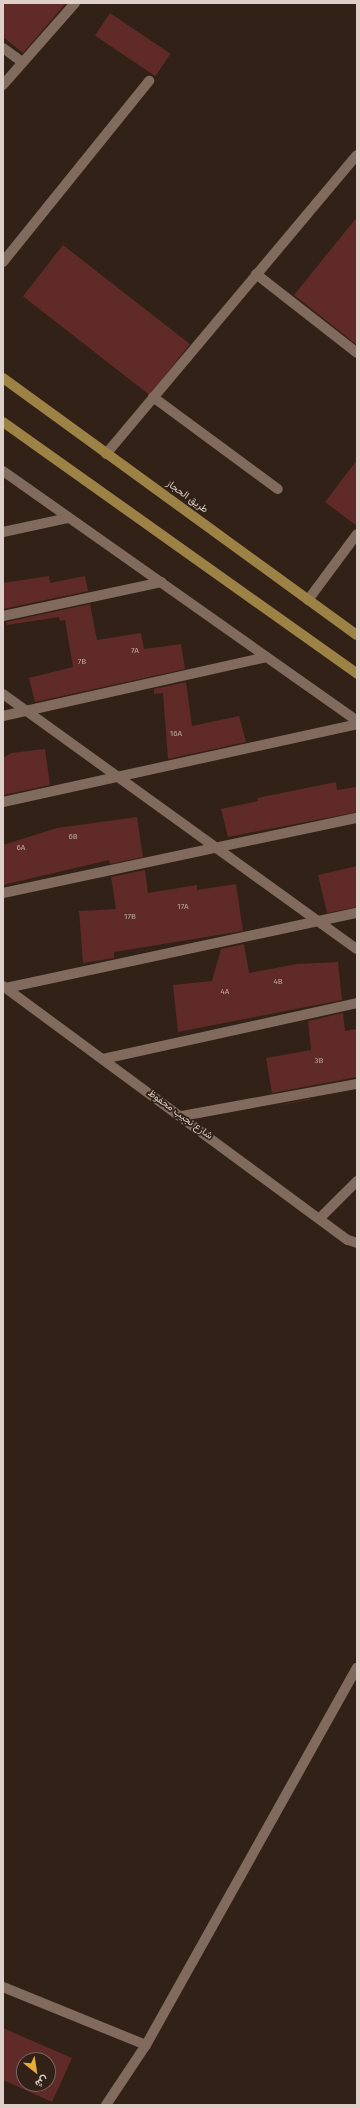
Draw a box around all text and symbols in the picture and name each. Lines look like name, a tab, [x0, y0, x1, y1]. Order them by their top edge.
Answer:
street label: طريق الحجاز	[164, 478, 210, 516]
house number: 7A	[131, 646, 139, 656]
house number: 7B	[78, 657, 86, 667]
house number: 16A	[170, 729, 182, 739]
house number: 6B	[68, 832, 78, 842]
house number: 6A	[17, 843, 25, 853]
house number: 17A	[177, 902, 189, 912]
house number: 17B	[124, 912, 136, 922]
house number: 4B	[273, 977, 283, 987]
house number: 4A	[221, 987, 229, 997]
house number: 3B	[315, 1056, 323, 1066]
street label: شارع نجيب محفوظ	[145, 1088, 215, 1142]
north arrow	[16, 2052, 56, 2092]
text: ش	[33, 2073, 51, 2091]

